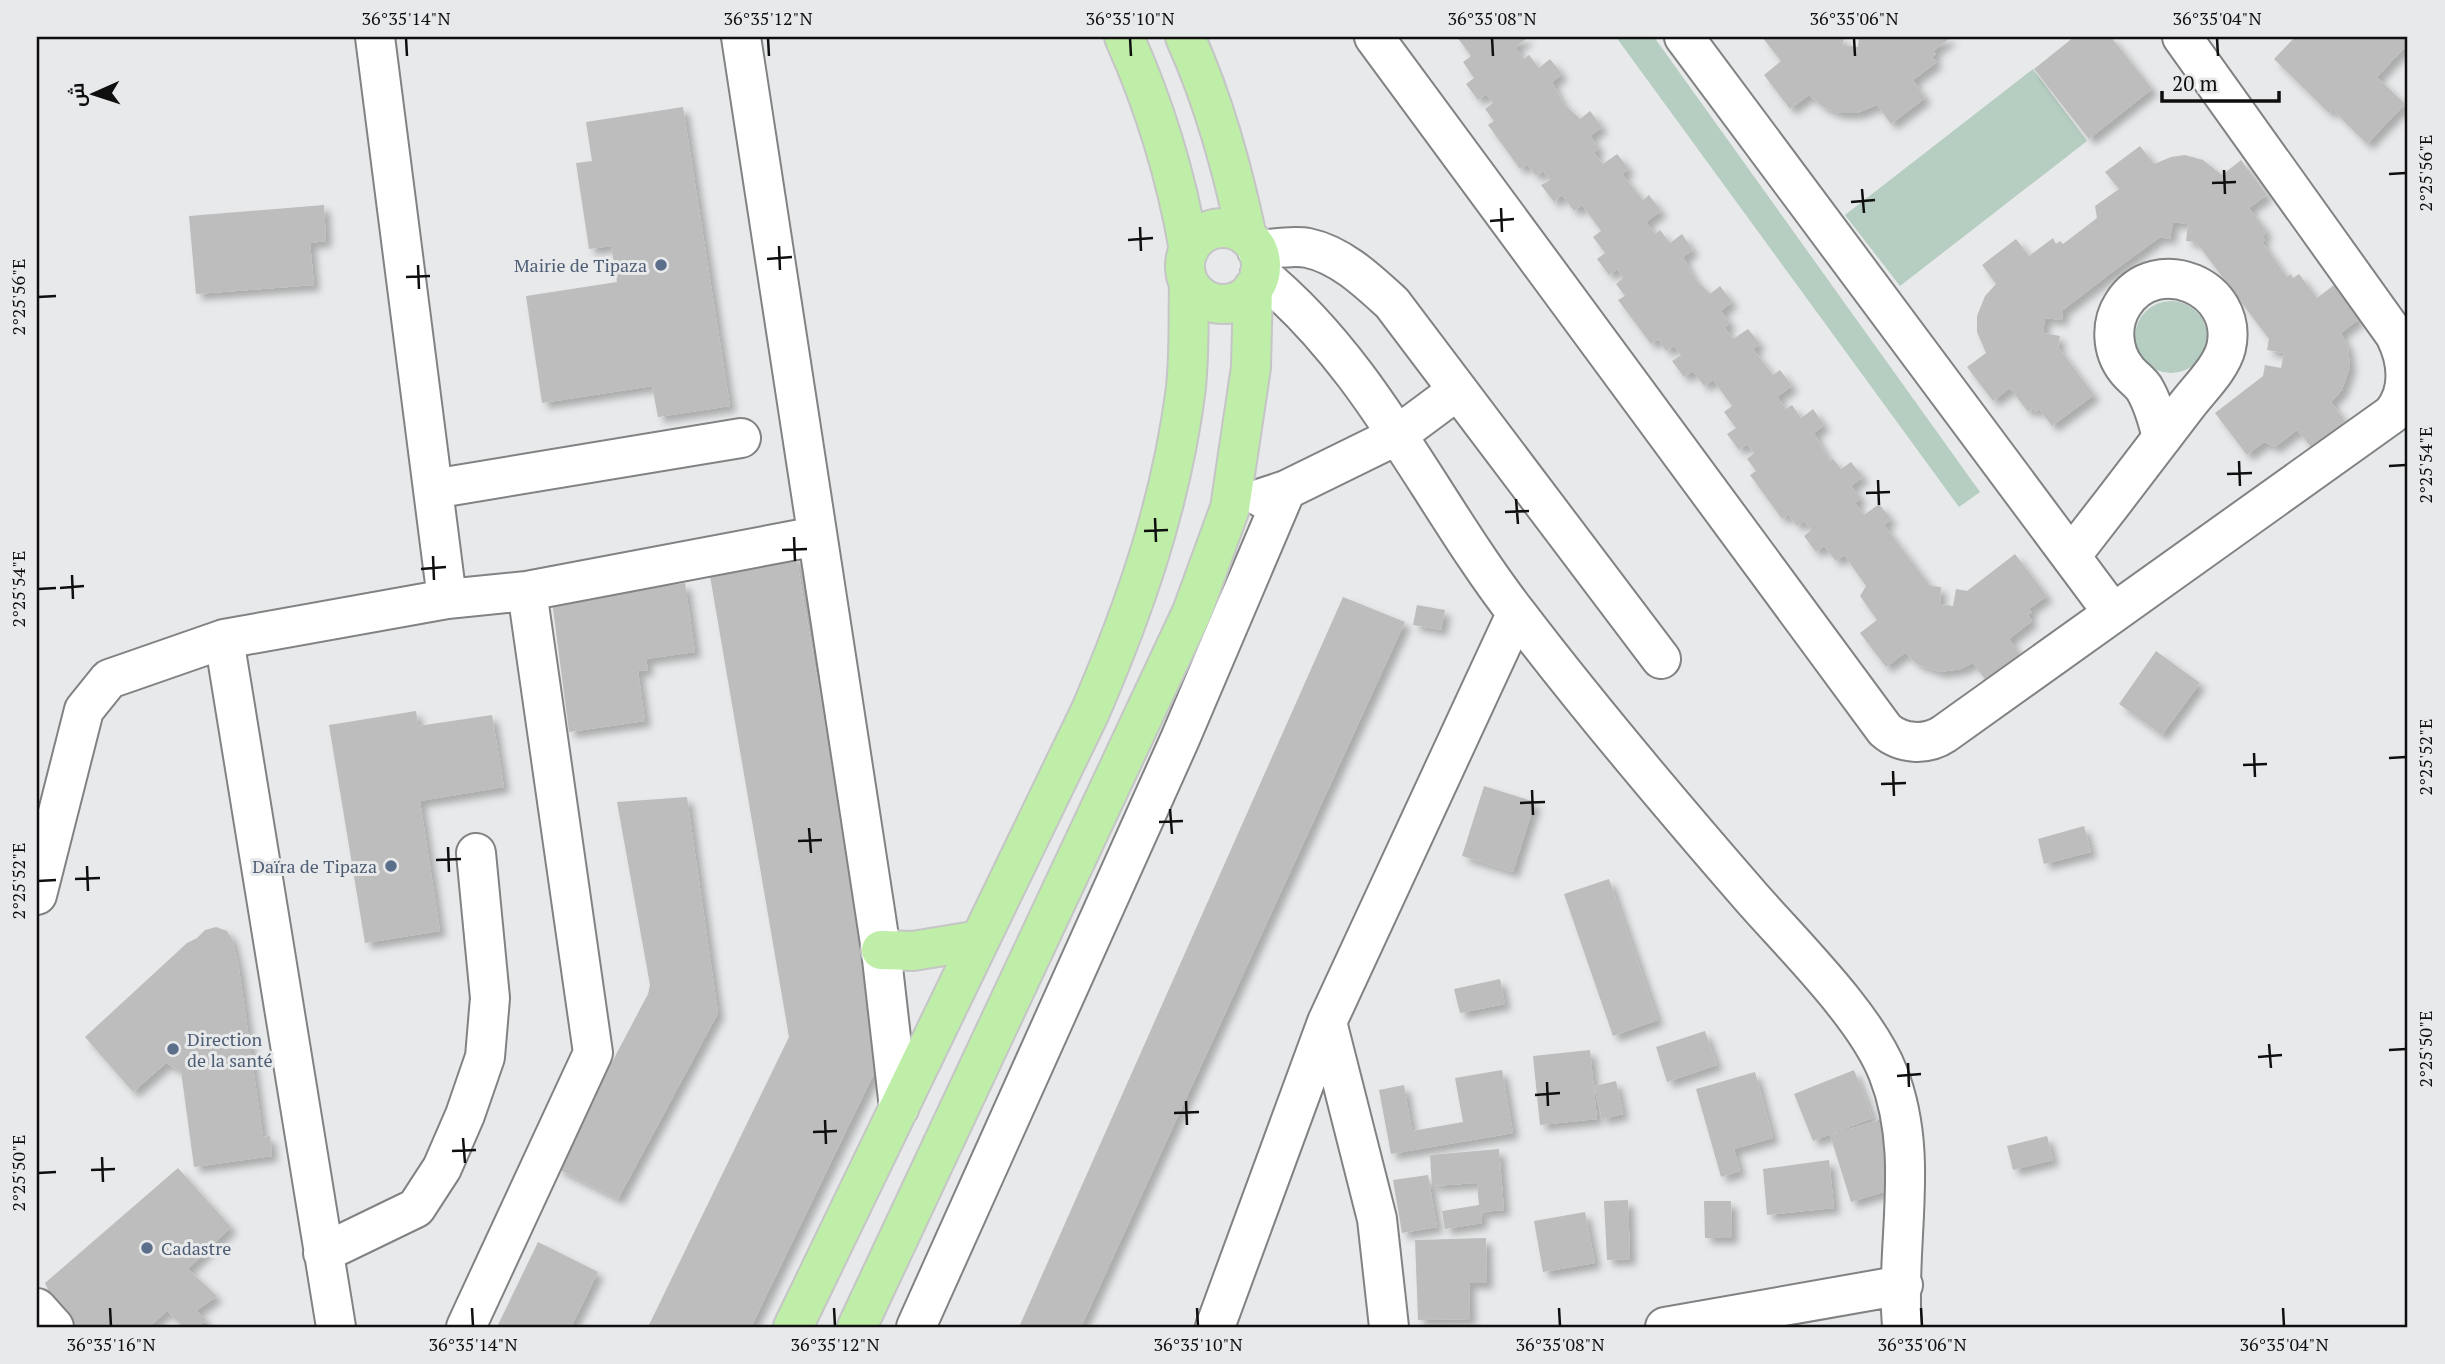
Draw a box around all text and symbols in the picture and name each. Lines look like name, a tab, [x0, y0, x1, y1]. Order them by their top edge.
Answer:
text: 36°35'14"N	[361, 6, 451, 30]
text: 36°35'12"N	[723, 6, 813, 30]
text: 36°35'10"N	[1085, 6, 1175, 30]
text: 36°35'08"N	[1447, 6, 1537, 30]
text: 36°35'06"N	[1809, 6, 1899, 30]
text: 36°35'04"N	[2172, 6, 2262, 30]
north arrow	[60, 60, 130, 130]
scale bar	[2162, 60, 2279, 104]
text: 20 m	[2172, 69, 2218, 97]
text: ش	[63, 82, 90, 108]
text: 2°25'56"E	[2413, 135, 2437, 211]
place label: Mairie de Tipaza	[514, 253, 647, 277]
marker: Mairie de Tipaza	[653, 257, 669, 273]
text: 2°25'56"E	[6, 259, 30, 335]
text: 2°25'54"E	[2413, 427, 2437, 503]
text: 2°25'54"E	[6, 551, 30, 627]
text: 2°25'52"E	[2413, 719, 2437, 795]
text: 2°25'52"E	[6, 843, 30, 919]
place label: Daïra de Tipaza	[252, 854, 377, 878]
marker: Daïra de Tipaza	[383, 858, 399, 874]
text: 2°25'50"E	[2413, 1011, 2437, 1087]
place label: Direction de la santé	[187, 1027, 273, 1072]
marker: Direction de la santé	[165, 1041, 181, 1057]
text: 2°25'50"E	[6, 1135, 30, 1211]
place label: Cadastre	[161, 1236, 231, 1260]
marker: Cadastre	[139, 1240, 155, 1256]
text: 36°35'16"N	[66, 1332, 156, 1356]
text: 36°35'14"N	[428, 1332, 518, 1356]
text: 36°35'12"N	[790, 1332, 880, 1356]
text: 36°35'10"N	[1153, 1332, 1243, 1356]
text: 36°35'08"N	[1515, 1332, 1605, 1356]
text: 36°35'06"N	[1877, 1332, 1967, 1356]
text: 36°35'04"N	[2239, 1332, 2329, 1356]

